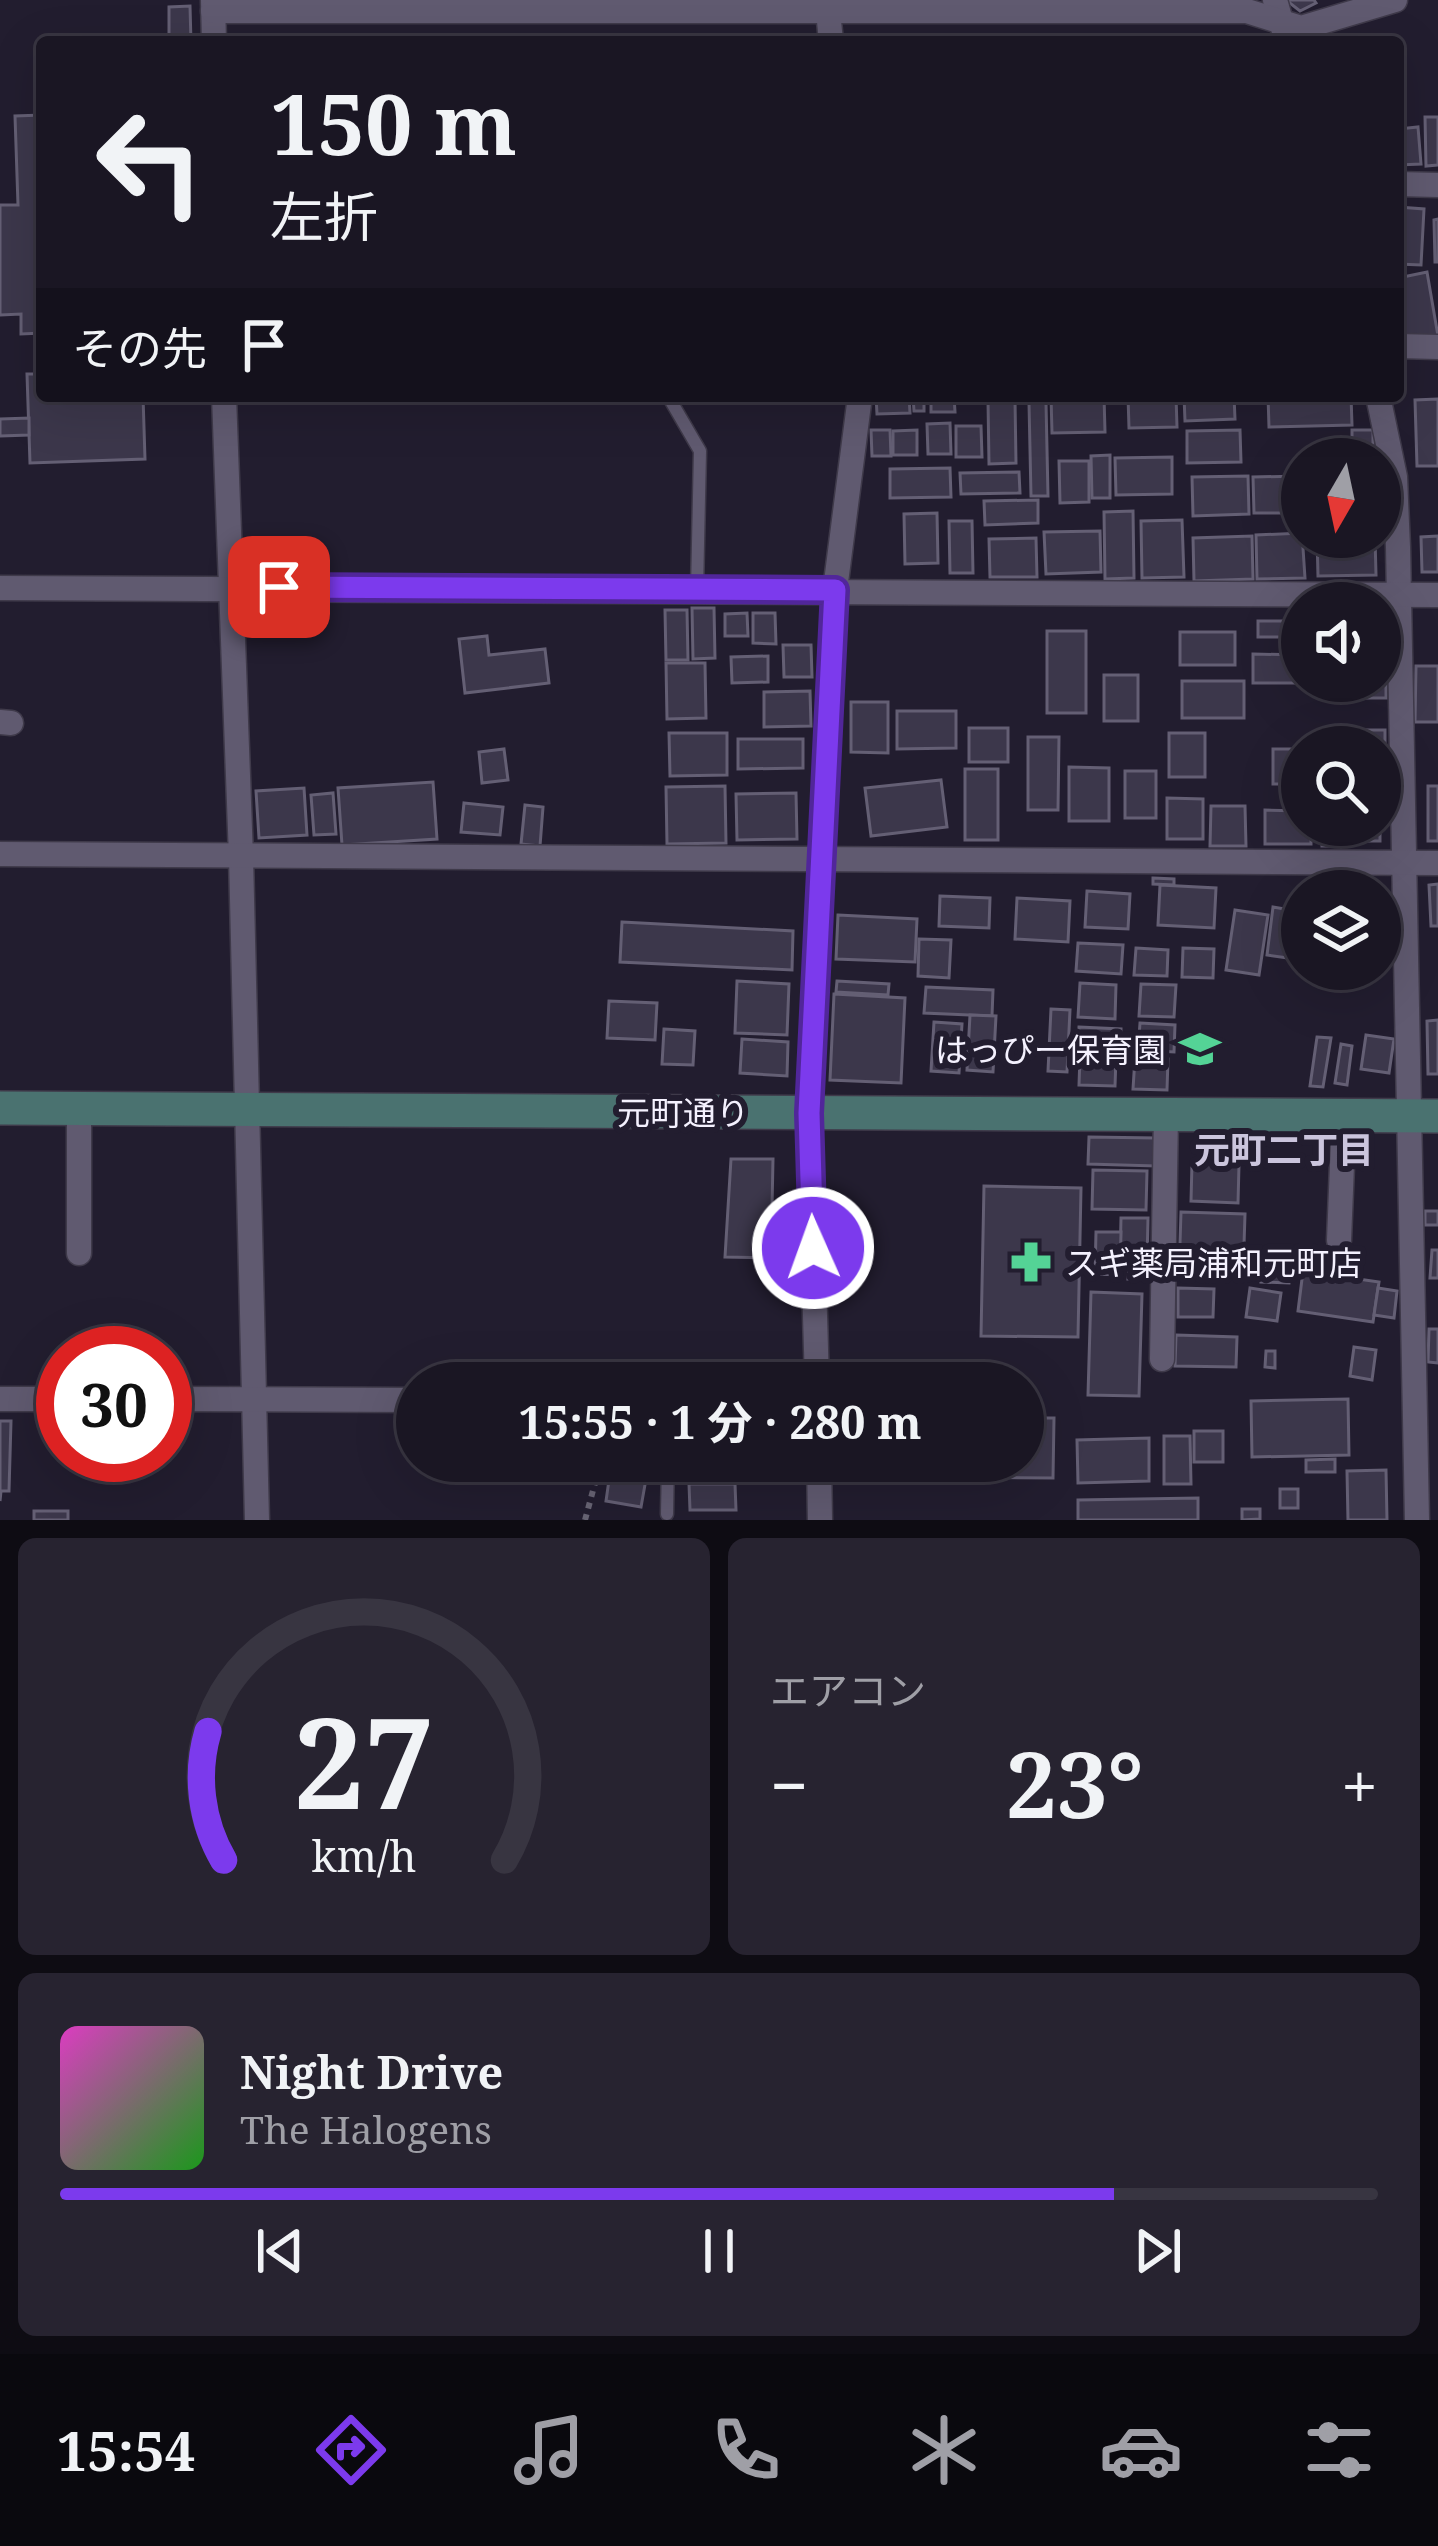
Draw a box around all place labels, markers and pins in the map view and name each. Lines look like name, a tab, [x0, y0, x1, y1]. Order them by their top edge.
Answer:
pin	[228, 536, 330, 638]
school or university icon: はっぴー保育園	[1177, 1026, 1223, 1072]
place label: はっぴー保育園	[935, 1027, 1166, 1072]
pharmacy icon: スギ薬局浦和元町店	[1008, 1239, 1054, 1285]
place label: スギ薬局浦和元町店	[1065, 1240, 1362, 1285]

